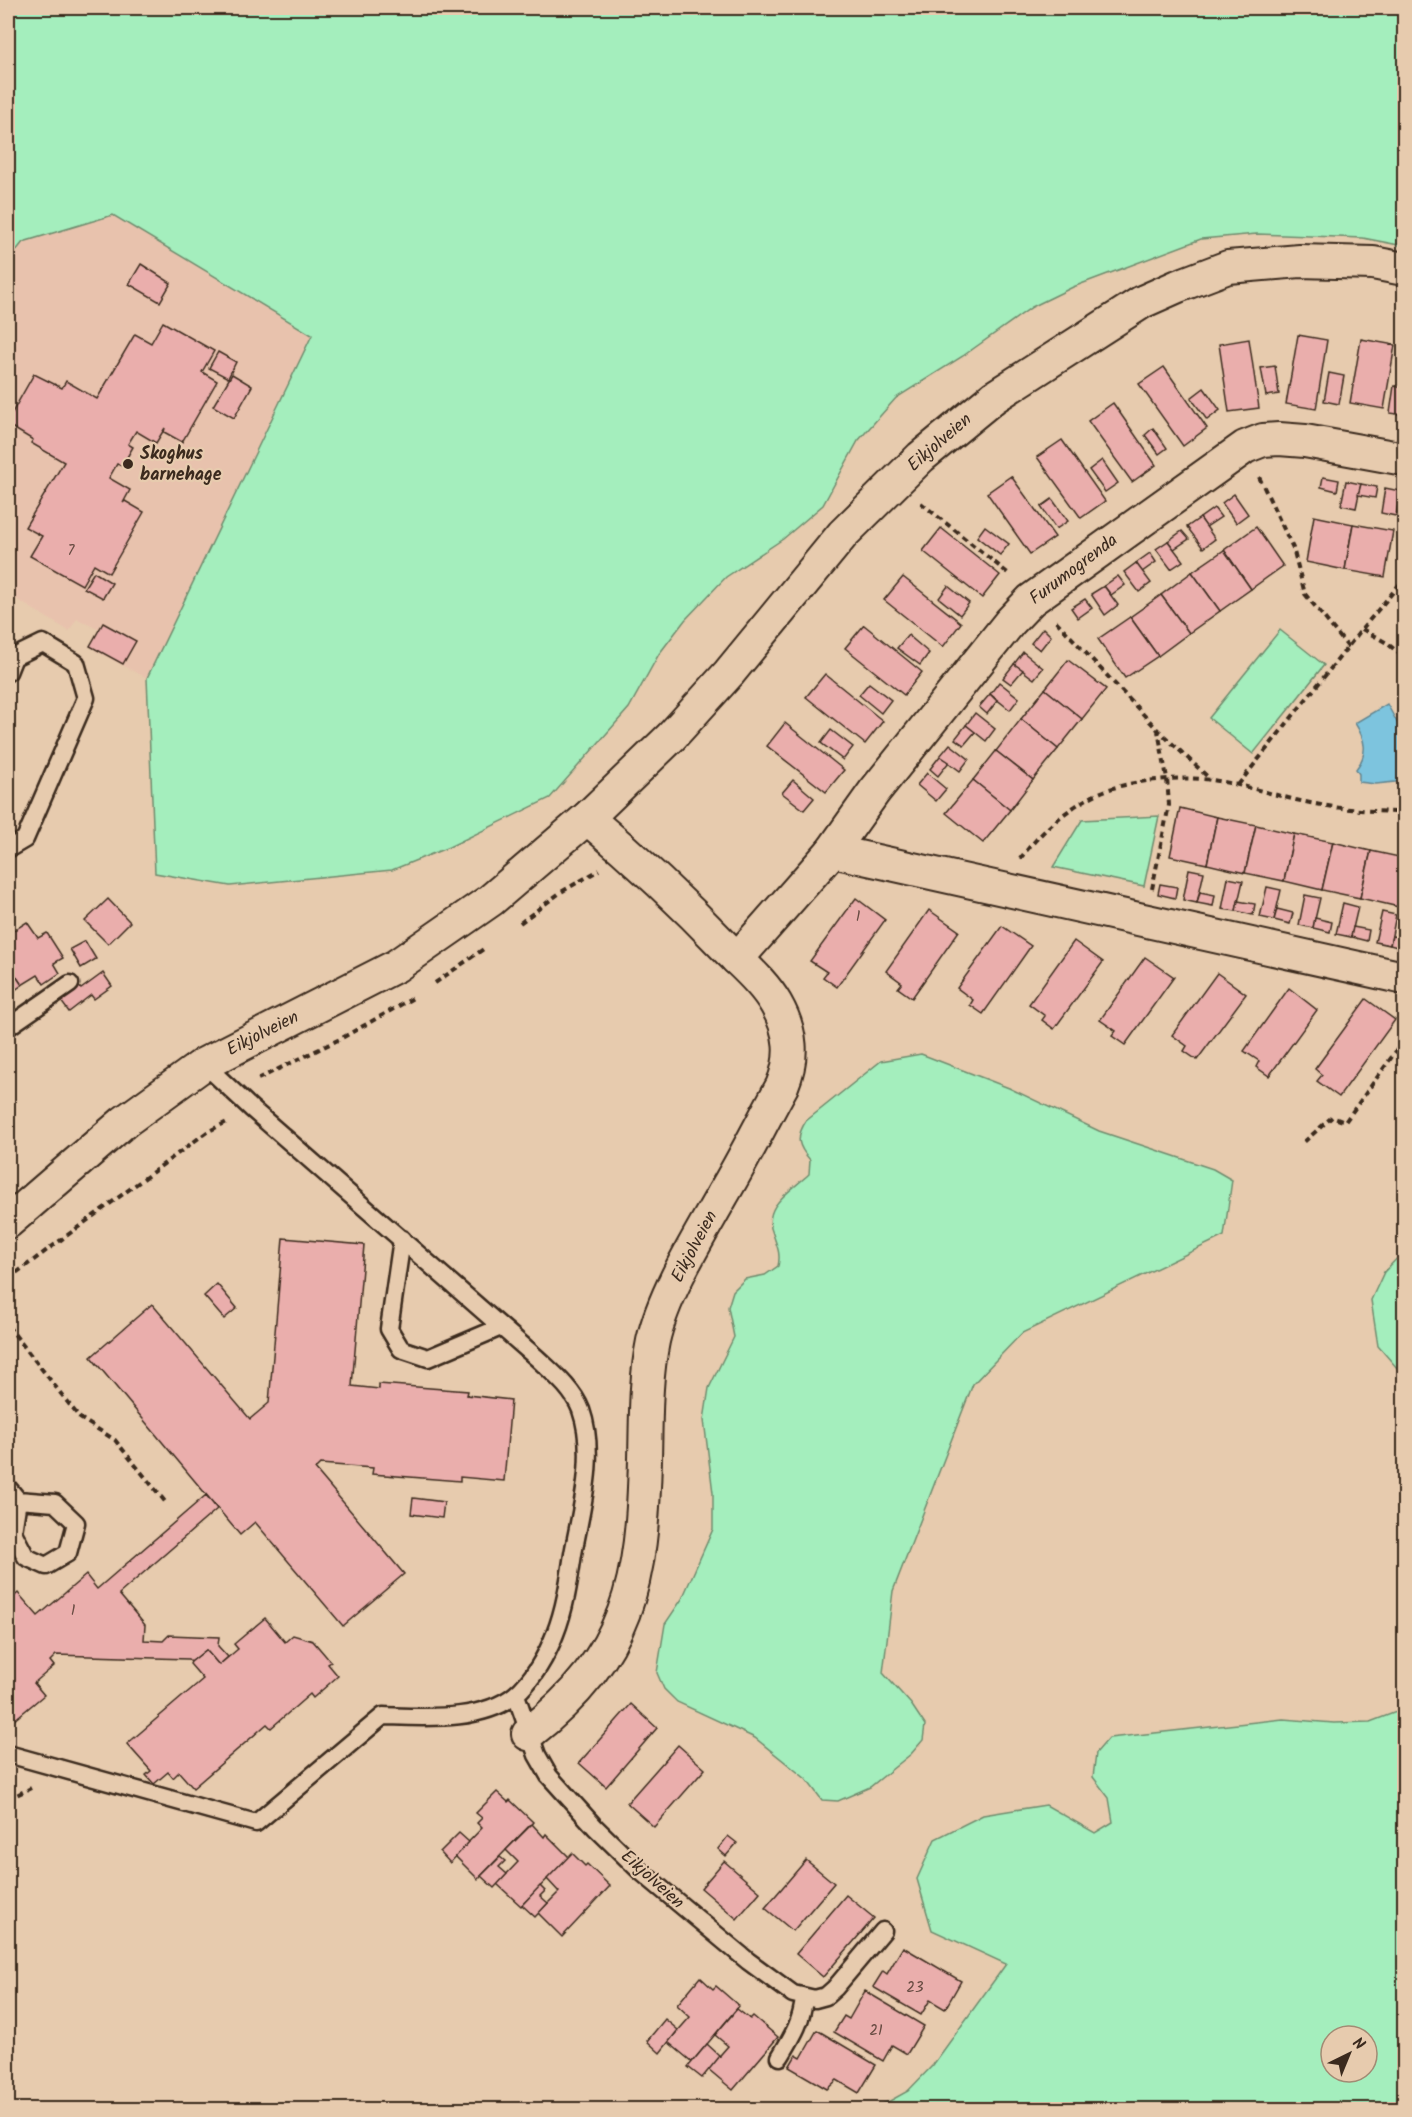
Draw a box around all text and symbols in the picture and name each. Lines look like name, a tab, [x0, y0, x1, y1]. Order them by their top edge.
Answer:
street label: Eikjolveien	[901, 406, 979, 480]
place label: Skoghus barnehage	[140, 440, 222, 490]
marker: Skoghus barnehage	[121, 457, 135, 471]
street label: Furumogrenda	[1023, 527, 1125, 613]
house number: 7	[68, 539, 76, 563]
house number: 1	[856, 905, 861, 929]
street label: Eikjolveien	[222, 1003, 304, 1065]
street label: Eikjolveien	[664, 1206, 726, 1288]
house number: 1	[71, 1599, 76, 1623]
street label: Eikjolveien	[613, 1843, 691, 1917]
house number: 23	[906, 1976, 924, 2000]
house number: 21	[869, 2019, 883, 2043]
north arrow	[1319, 2024, 1379, 2084]
text: N	[1346, 2032, 1370, 2057]

